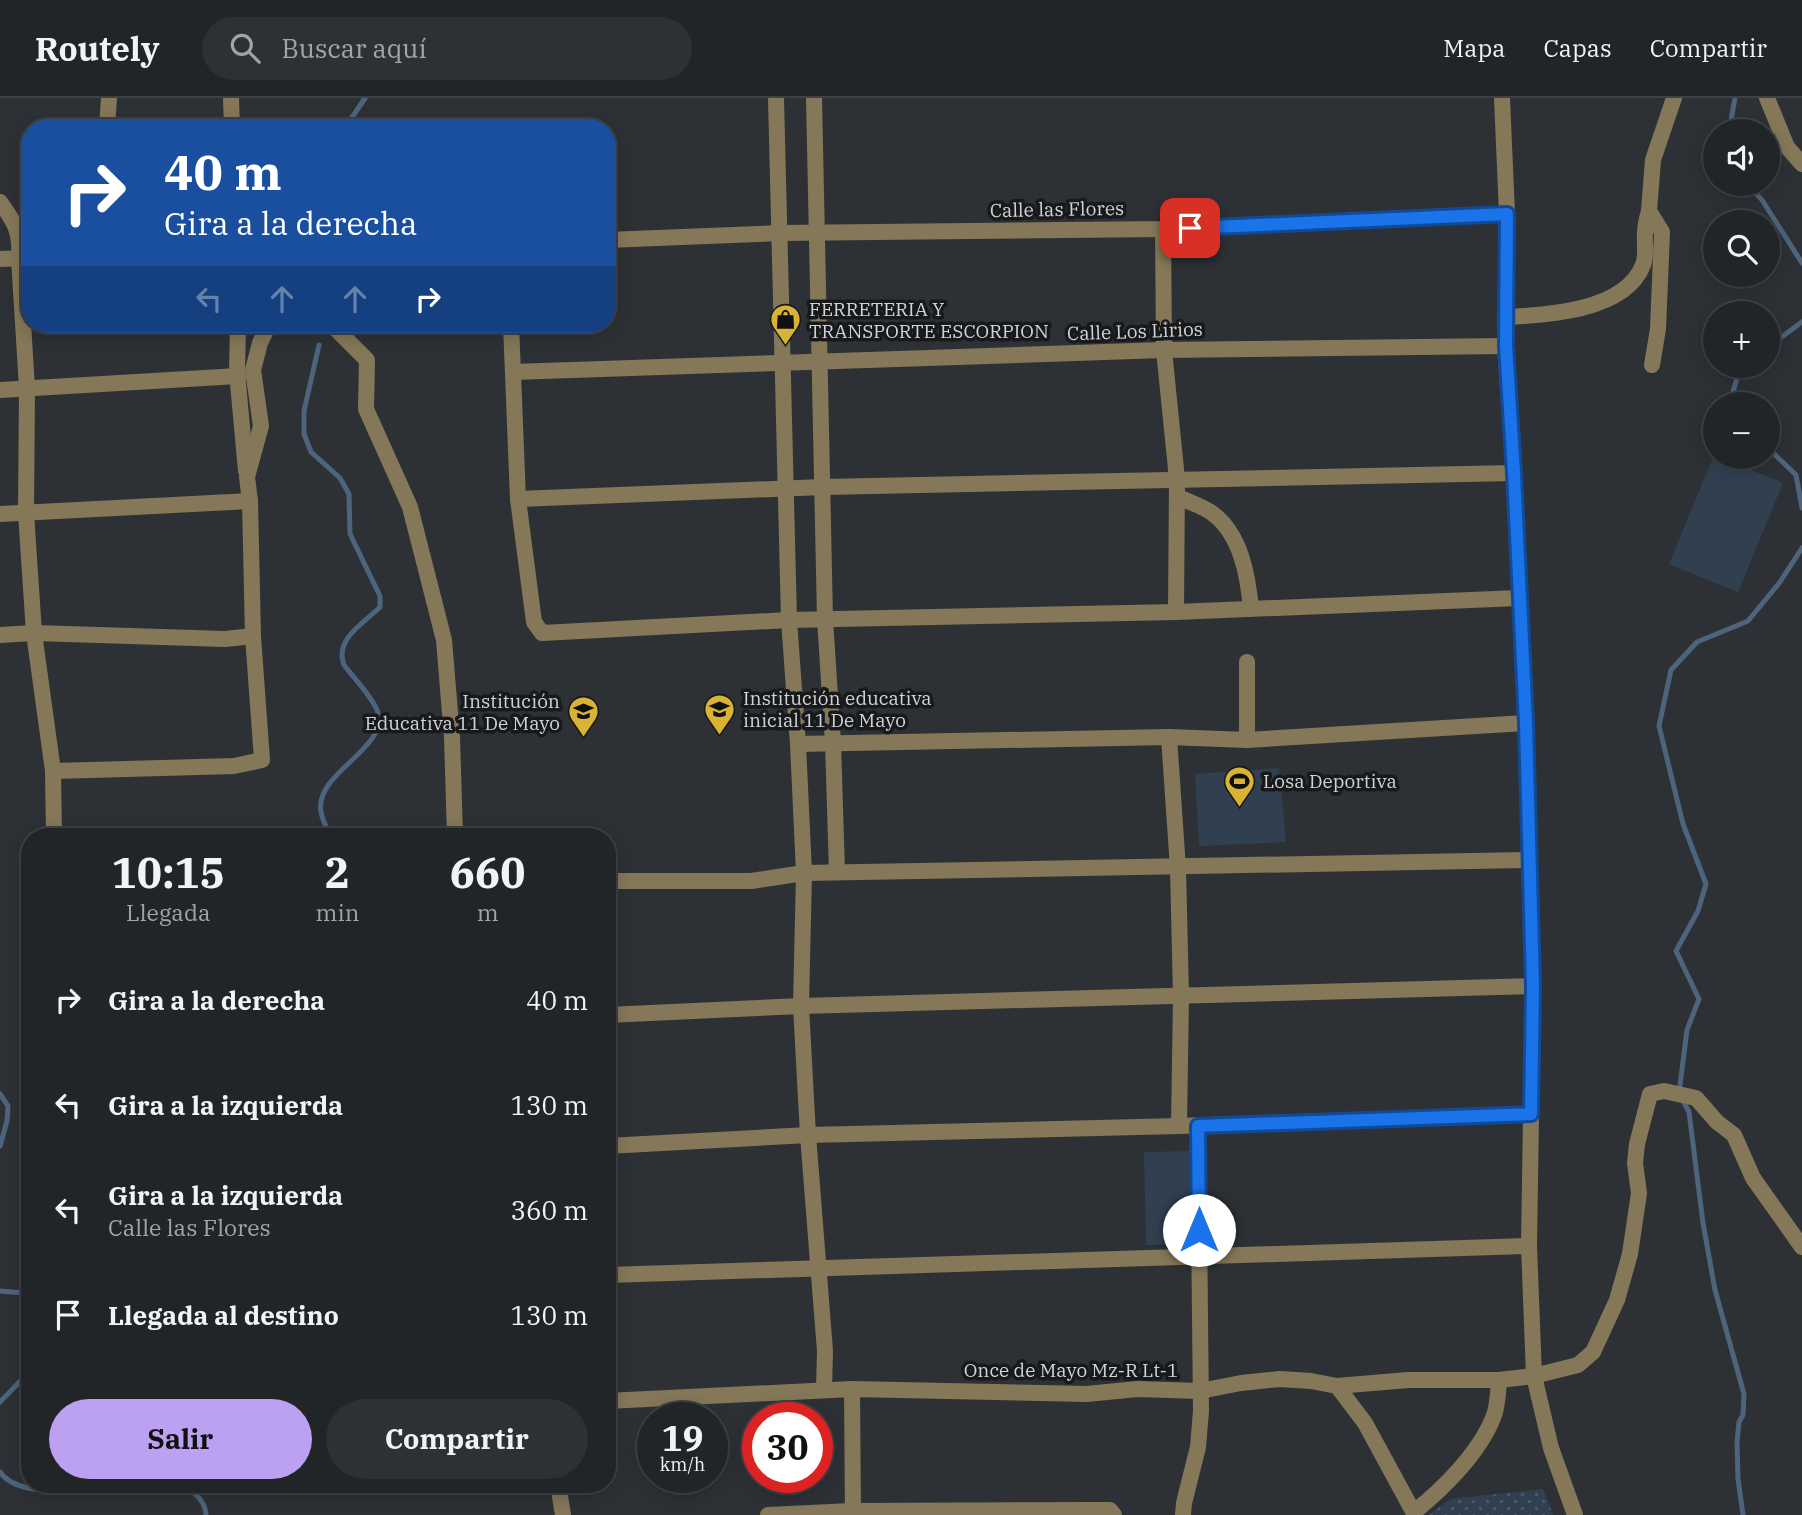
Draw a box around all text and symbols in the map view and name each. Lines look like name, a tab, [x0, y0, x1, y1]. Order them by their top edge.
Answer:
search box	[202, 17, 692, 80]
text: Routely	[35, 27, 160, 70]
icon: search	[226, 29, 264, 67]
text: Buscar aquí	[282, 31, 427, 65]
text: Mapa	[1443, 32, 1505, 64]
text: Capas	[1543, 32, 1612, 64]
text: Compartir	[1650, 32, 1767, 64]
map controls	[1703, 119, 1780, 469]
button: sound	[1703, 119, 1780, 196]
text: 40 m	[164, 140, 282, 203]
icon: right	[49, 147, 140, 238]
street label: Calle las Flores	[990, 196, 1124, 222]
pin	[1160, 198, 1220, 258]
text: Gira a la derecha	[164, 202, 418, 244]
icon: arrive	[1171, 209, 1209, 247]
button: search	[1703, 210, 1780, 287]
icon: left	[190, 280, 228, 318]
icon: ahead	[263, 280, 301, 318]
icon: ahead	[336, 280, 374, 318]
icon: right	[409, 280, 447, 318]
place label: FERRETERIA Y TRANSPORTE ESCORPION	[809, 297, 1049, 343]
button: +	[1703, 301, 1780, 378]
shop icon: FERRETERIA Y TRANSPORTE ESCORPION	[769, 303, 803, 347]
street label: Calle Los Lirios	[1067, 317, 1203, 345]
button: −	[1703, 392, 1780, 469]
place label: Institución educativa inicial 11 De Mayo	[743, 686, 932, 732]
place label: Institución Educativa 11 De Mayo	[365, 689, 560, 735]
school or university icon: Institución educativa inicial 11 De Mayo	[703, 692, 737, 736]
school or university icon: Institución Educativa 11 De Mayo	[566, 695, 600, 739]
sports icon: Losa Deportiva	[1223, 764, 1257, 808]
place label: Losa Deportiva	[1263, 769, 1397, 793]
text: 10:15	[111, 845, 225, 900]
text: 2	[325, 845, 350, 900]
text: 660	[450, 845, 525, 900]
text: Llegada	[126, 897, 210, 927]
text: min	[316, 897, 359, 927]
text: m	[477, 897, 499, 927]
icon: right	[49, 981, 87, 1019]
text: Gira a la derecha	[108, 983, 325, 1017]
text: 40 m	[526, 983, 588, 1017]
icon: left	[49, 1086, 87, 1124]
text: Gira a la izquierda	[108, 1088, 343, 1122]
text: 130 m	[510, 1088, 588, 1122]
text: Gira a la izquierda	[108, 1178, 343, 1212]
icon: left	[49, 1191, 87, 1229]
text: 360 m	[510, 1193, 588, 1227]
position arrow	[1162, 1193, 1236, 1267]
text: Calle las Flores	[108, 1212, 271, 1242]
icon: arrive	[49, 1296, 87, 1334]
text: Llegada al destino	[108, 1298, 339, 1332]
text: 130 m	[510, 1298, 588, 1332]
street label: Once de Mayo Mz-R Lt-1	[964, 1358, 1178, 1382]
button: Salir	[49, 1399, 312, 1479]
button: Compartir	[326, 1399, 588, 1479]
speed limit sign: 30	[742, 1402, 833, 1493]
text: 19	[661, 1415, 704, 1461]
text: km/h	[660, 1453, 705, 1476]

